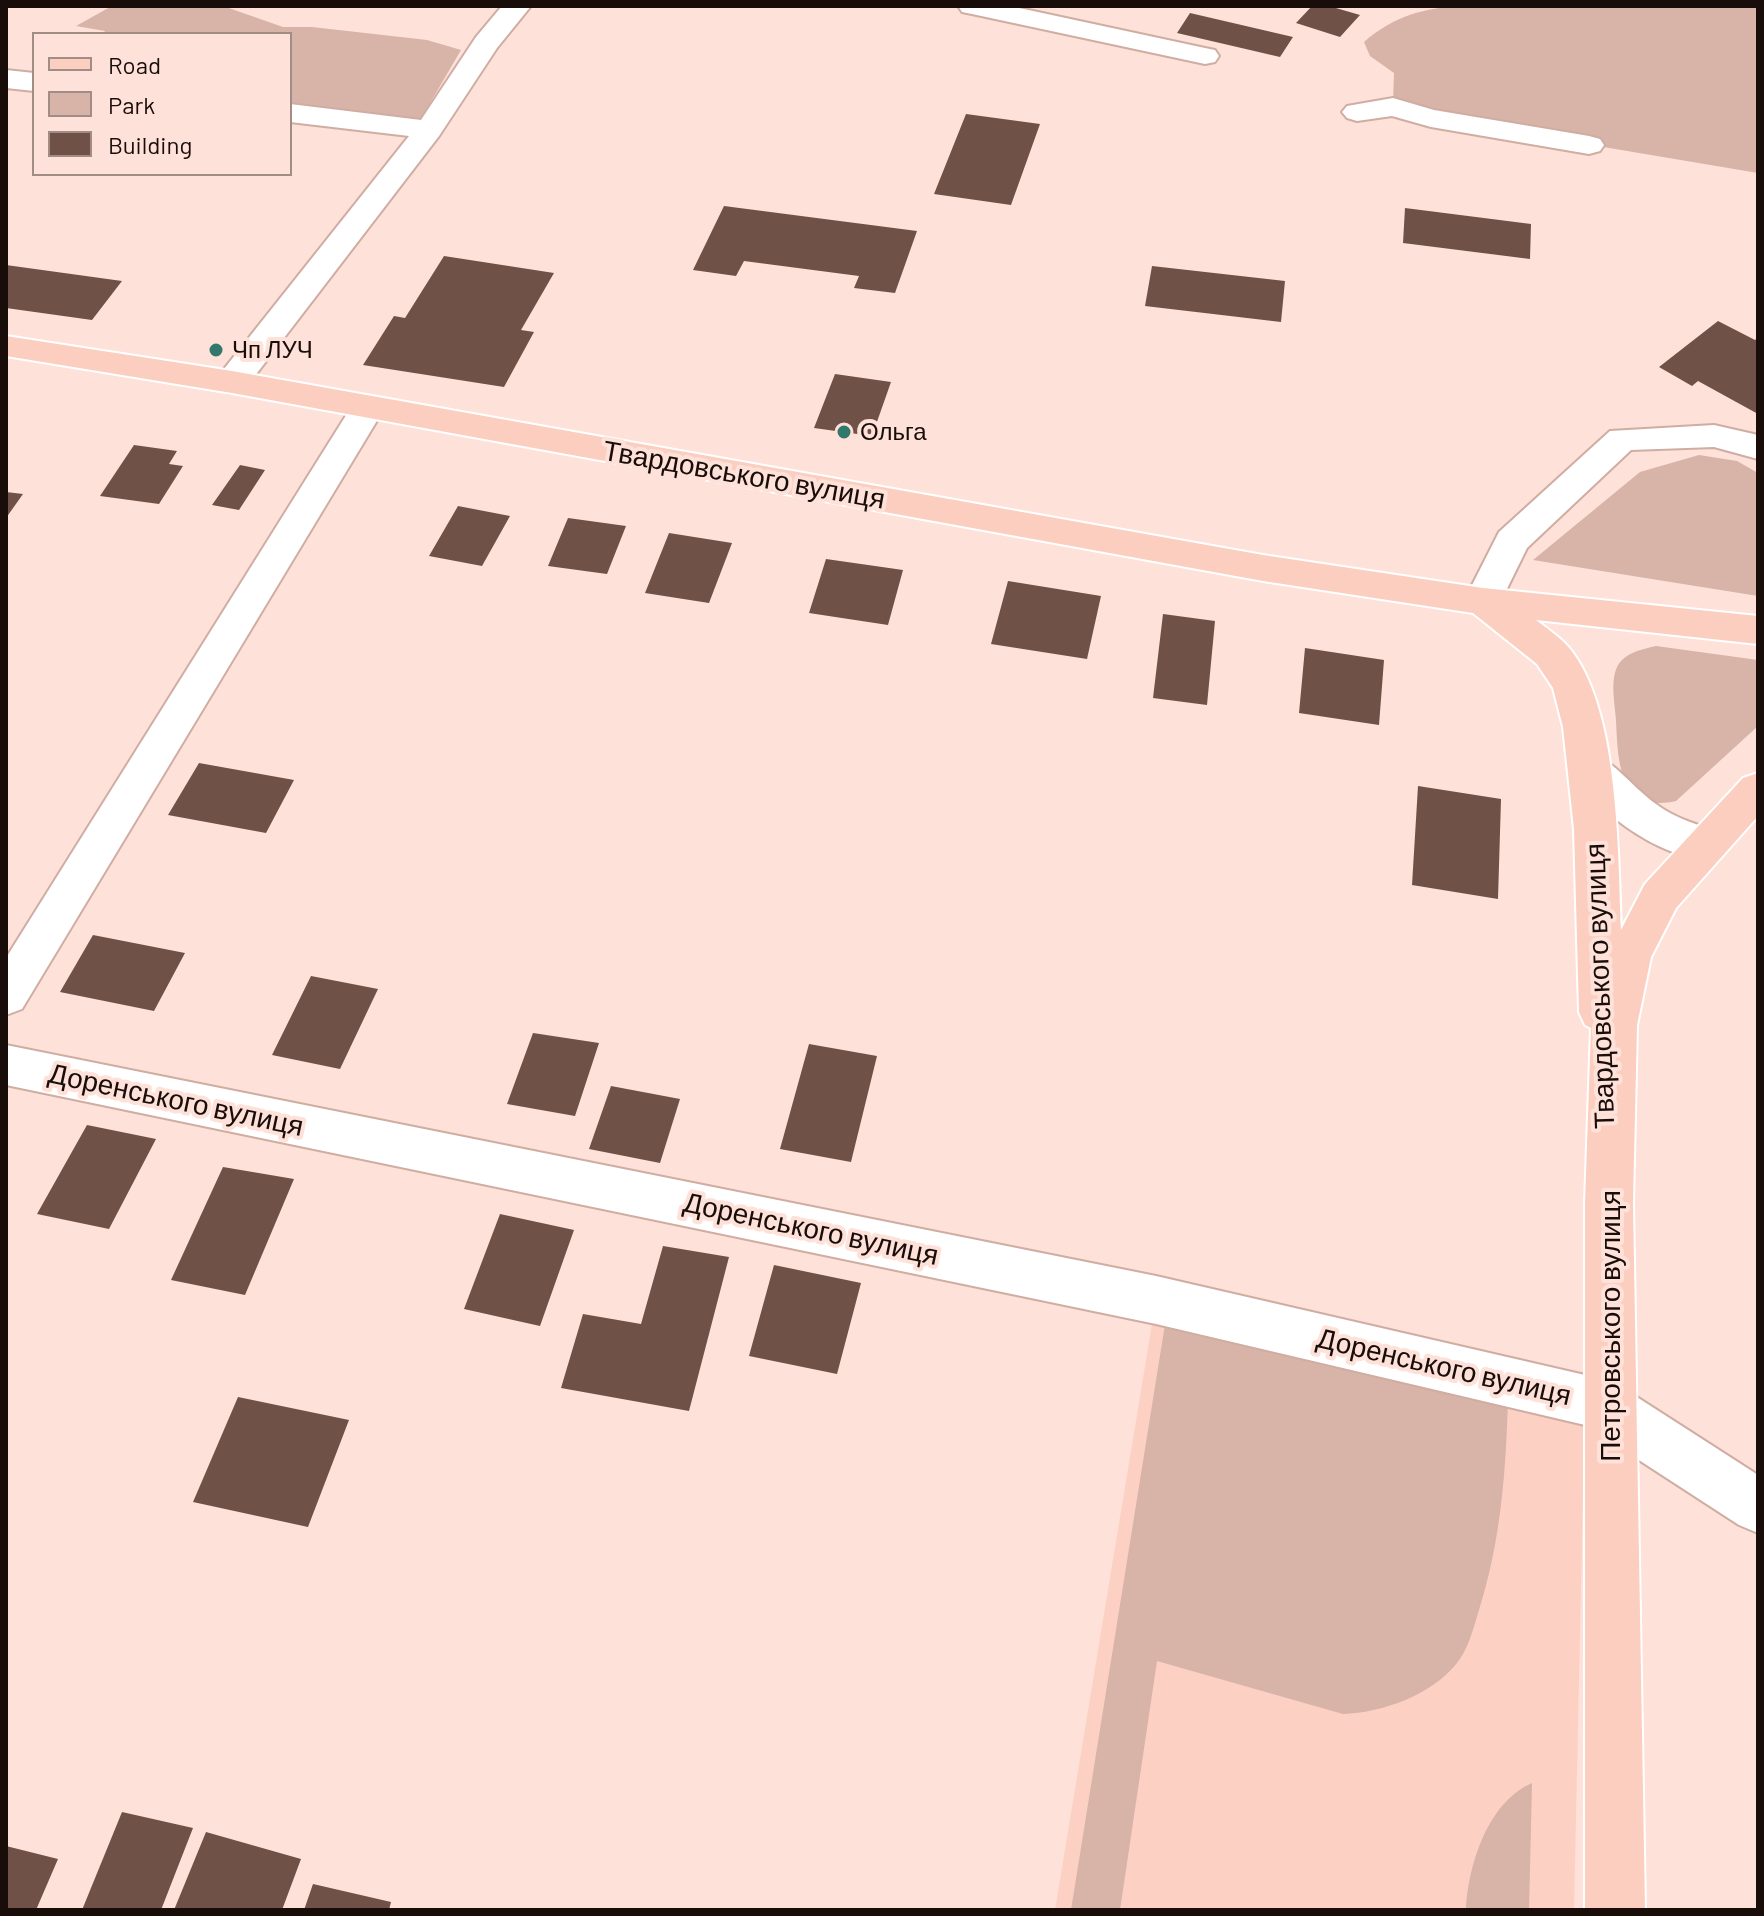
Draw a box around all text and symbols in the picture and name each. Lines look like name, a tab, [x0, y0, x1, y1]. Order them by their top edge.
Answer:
legend	[32, 32, 292, 176]
text: Road	[108, 50, 161, 79]
text: Park	[108, 90, 155, 119]
text: Building	[108, 130, 192, 159]
place label: Чп ЛУЧ	[232, 336, 313, 364]
marker: Чп ЛУЧ	[207, 341, 225, 359]
place label: Ольга	[860, 418, 926, 446]
marker: Ольга	[835, 423, 853, 441]
street label: Твардовського вулиця	[600, 434, 888, 516]
street label: Твардовського вулиця	[1578, 843, 1622, 1129]
street label: Доренського вулиця	[45, 1057, 307, 1143]
street label: Доренського вулиця	[680, 1186, 942, 1272]
street label: Петровського вулиця	[1594, 1190, 1628, 1462]
street label: Доренського вулиця	[1314, 1321, 1574, 1413]

